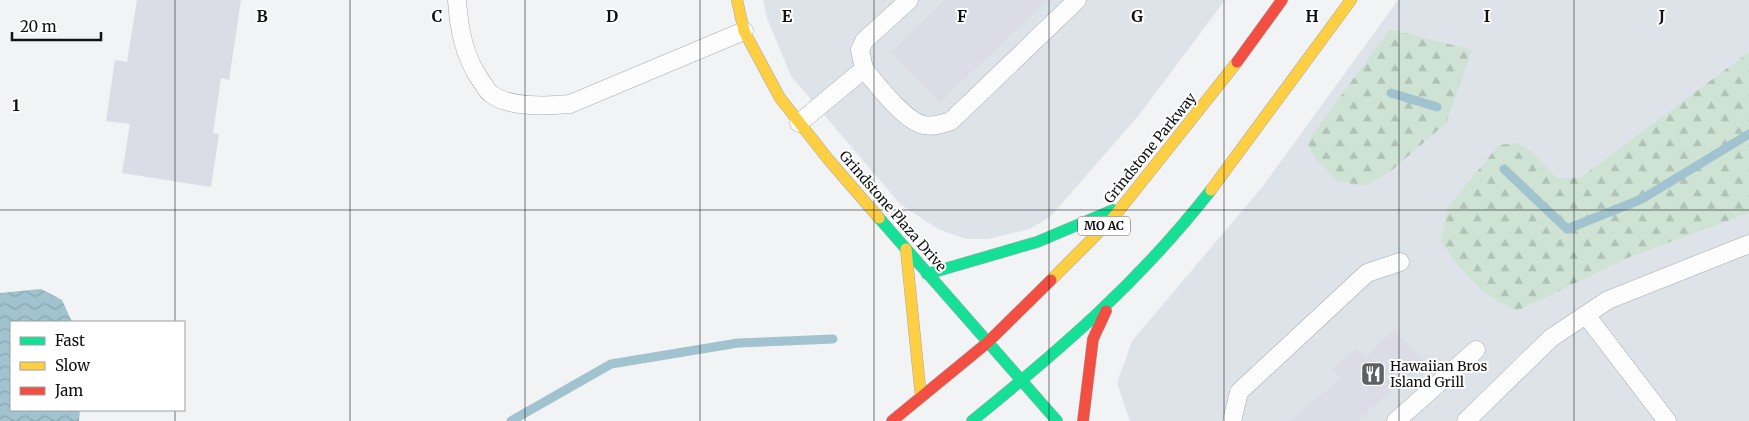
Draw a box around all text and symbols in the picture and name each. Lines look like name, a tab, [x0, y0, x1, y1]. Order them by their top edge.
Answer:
text: B	[256, 6, 268, 26]
text: C	[432, 6, 442, 26]
text: D	[606, 6, 618, 26]
text: E	[782, 6, 793, 26]
text: F	[957, 6, 967, 26]
text: G	[1131, 6, 1143, 26]
text: H	[1305, 6, 1319, 26]
text: I	[1484, 6, 1490, 26]
text: J	[1658, 6, 1665, 26]
scale bar	[12, 10, 101, 42]
text: 20 m	[20, 17, 57, 36]
street label: Grindstone Parkway	[1100, 88, 1201, 207]
text: 1	[12, 95, 20, 115]
street label: Grindstone Plaza Drive	[836, 147, 950, 275]
road number: MO AC	[1078, 217, 1130, 236]
legend	[10, 321, 185, 411]
text: Fast	[55, 331, 85, 350]
text: Slow	[55, 356, 90, 375]
place label: Hawaiian Bros Island Grill	[1390, 357, 1487, 391]
restaurant icon: Hawaiian Bros Island Grill	[1360, 361, 1386, 387]
text: Jam	[54, 381, 83, 400]

